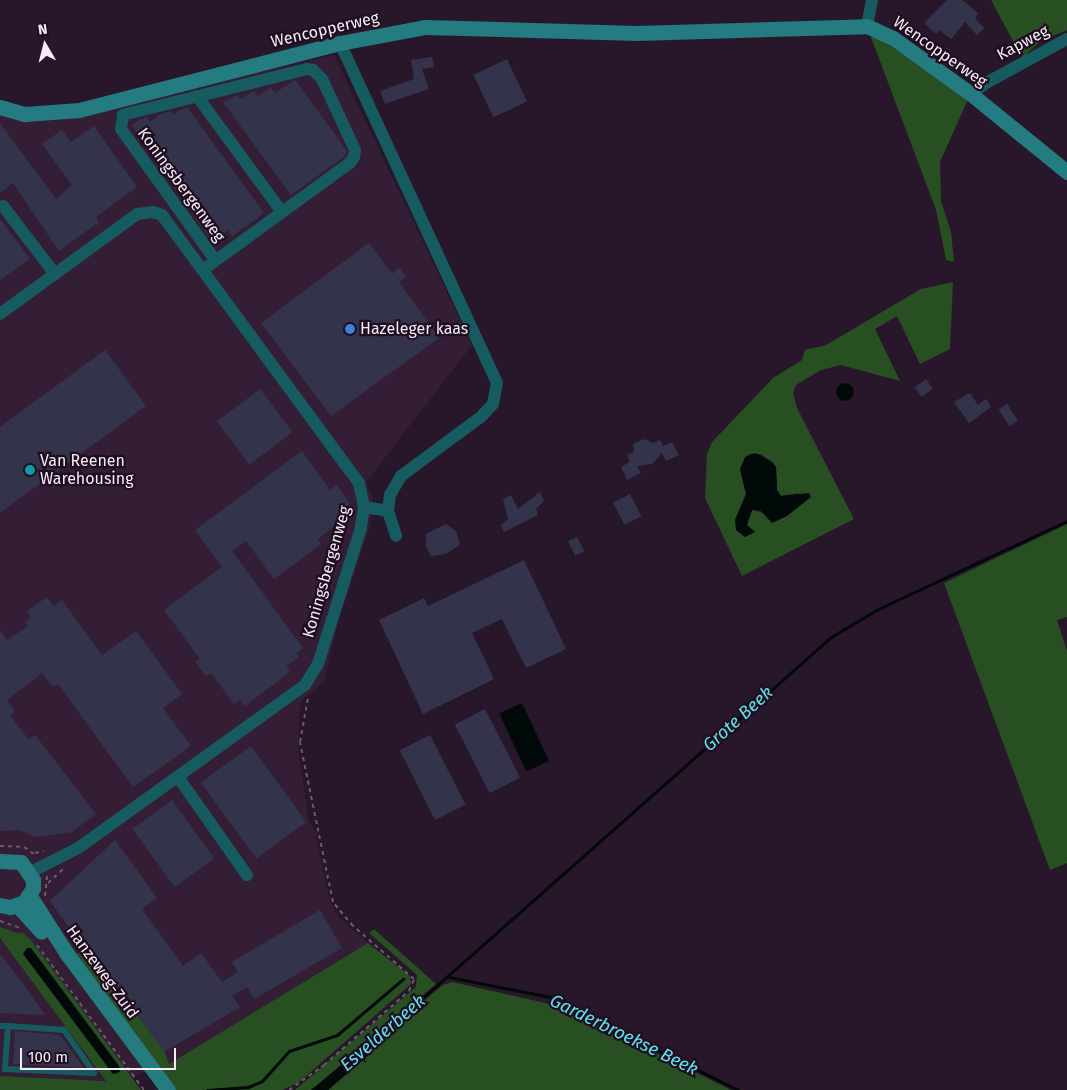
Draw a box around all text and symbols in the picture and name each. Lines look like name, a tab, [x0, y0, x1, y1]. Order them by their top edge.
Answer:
street label: Wencopperweg	[269, 8, 381, 52]
street label: Wencopperweg	[889, 13, 991, 91]
north arrow	[20, 20, 70, 70]
text: N	[37, 21, 49, 39]
street label: Kapweg	[994, 21, 1052, 65]
street label: Koningsbergenweg	[133, 124, 229, 246]
place label: Hazeleger kaas	[360, 319, 468, 339]
marker: Hazeleger kaas	[344, 323, 356, 335]
place label: Van Reenen Warehousing	[40, 451, 134, 489]
marker: Van Reenen Warehousing	[24, 464, 36, 476]
street label: Koningsbergenweg	[299, 504, 355, 640]
water label: Grote Beek	[698, 682, 778, 756]
street label: Hanzeweg-Zuid	[62, 922, 142, 1022]
water label: Esvelderbeek	[336, 990, 430, 1076]
water label: Garderbroekse Beek	[546, 990, 702, 1080]
scale bar	[22, 1038, 179, 1070]
text: 100 m	[28, 1048, 68, 1066]

